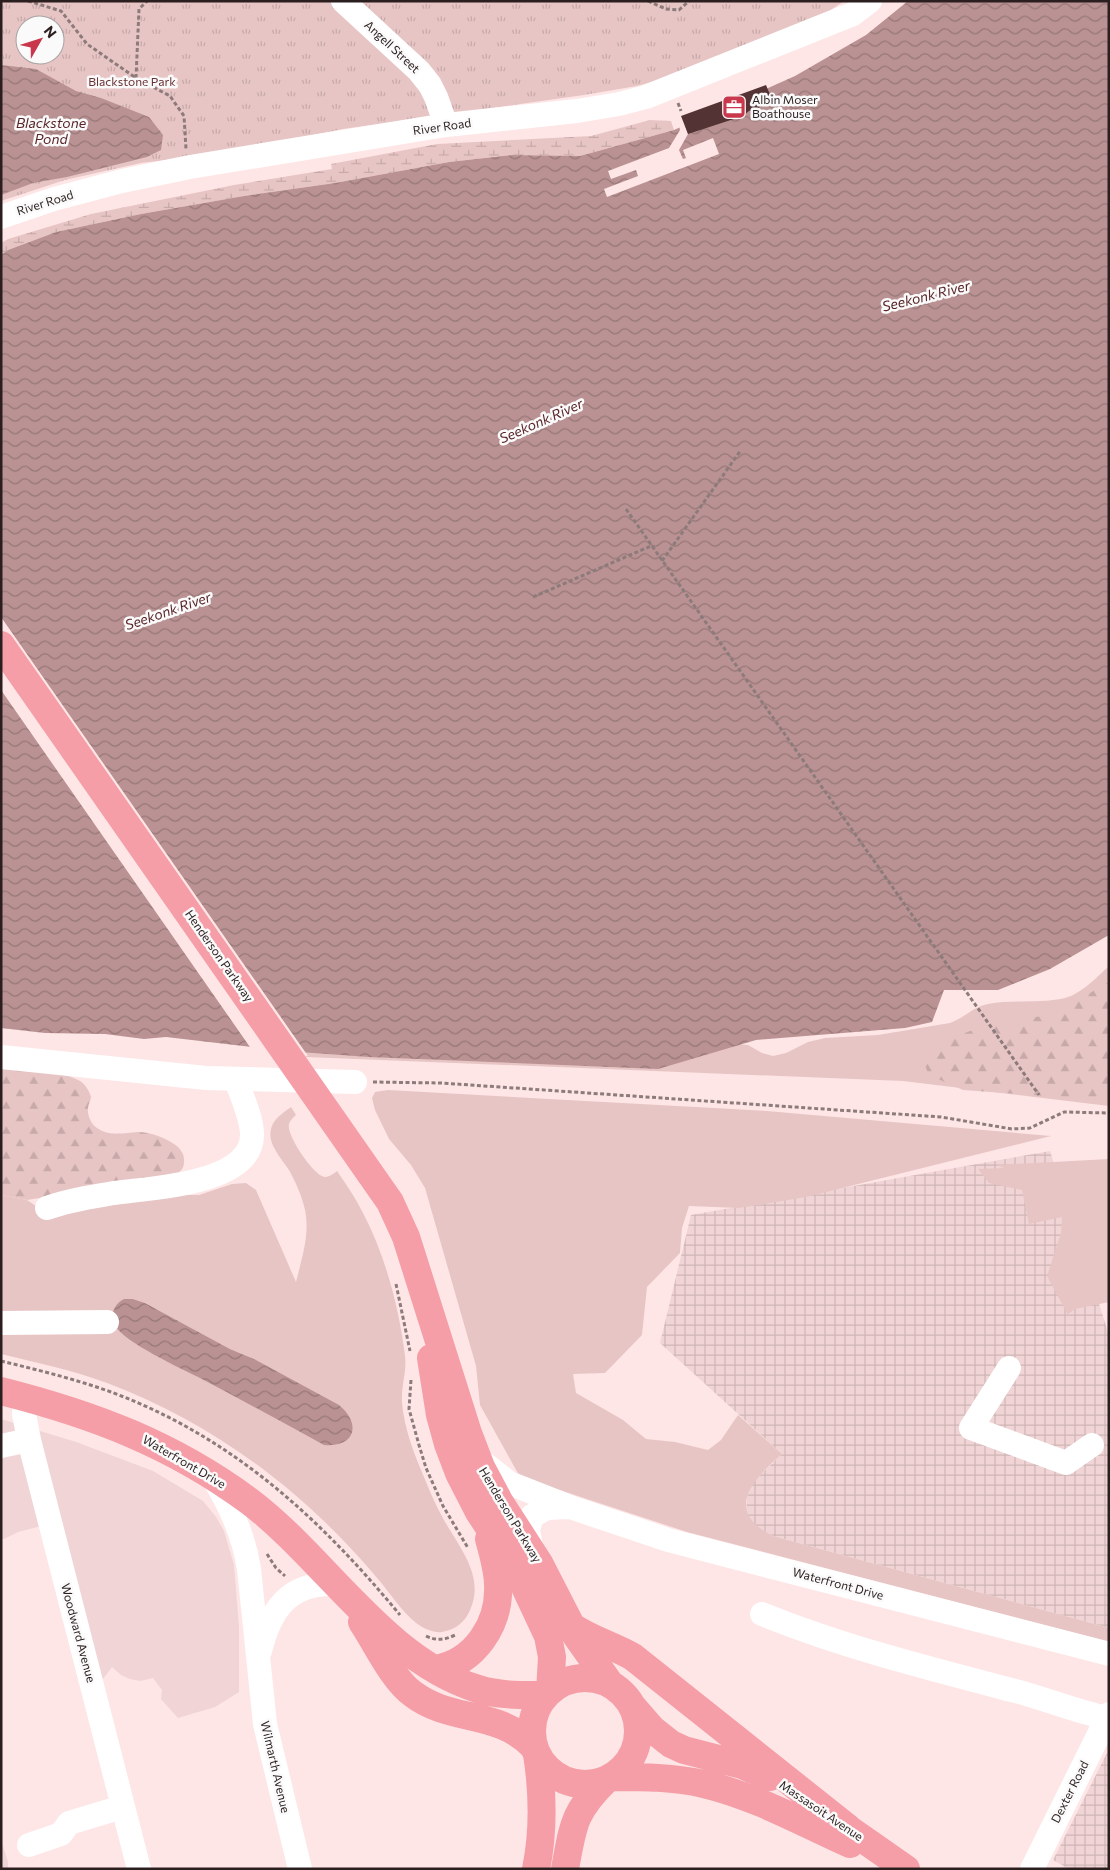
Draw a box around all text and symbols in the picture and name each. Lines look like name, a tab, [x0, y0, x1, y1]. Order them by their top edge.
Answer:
north arrow	[15, 15, 65, 65]
street label: Angell Street	[362, 17, 423, 75]
text: N	[41, 22, 60, 41]
park label: Blackstone Park	[88, 74, 176, 88]
place label: Albin Moser Boathouse	[752, 92, 818, 120]
office icon: Albin Moser Boathouse	[721, 94, 747, 120]
water label: Blackstone Pond	[16, 114, 87, 147]
street label: River Road	[412, 115, 472, 137]
street label: River Road	[15, 187, 75, 217]
water label: Seekonk River	[880, 276, 972, 315]
water label: Seekonk River	[496, 394, 586, 447]
water label: Seekonk River	[123, 588, 213, 633]
street label: Henderson Parkway	[183, 907, 257, 1004]
street label: Waterfront Drive	[141, 1432, 228, 1491]
street label: Henderson Parkway	[477, 1464, 545, 1565]
street label: Waterfront Drive	[791, 1564, 885, 1602]
street label: Woodward Avenue	[59, 1582, 99, 1684]
street label: Wilmarth Avenue	[259, 1719, 293, 1814]
street label: Dexter Road	[1047, 1758, 1091, 1825]
street label: Massasoit Avenue	[777, 1777, 866, 1843]

